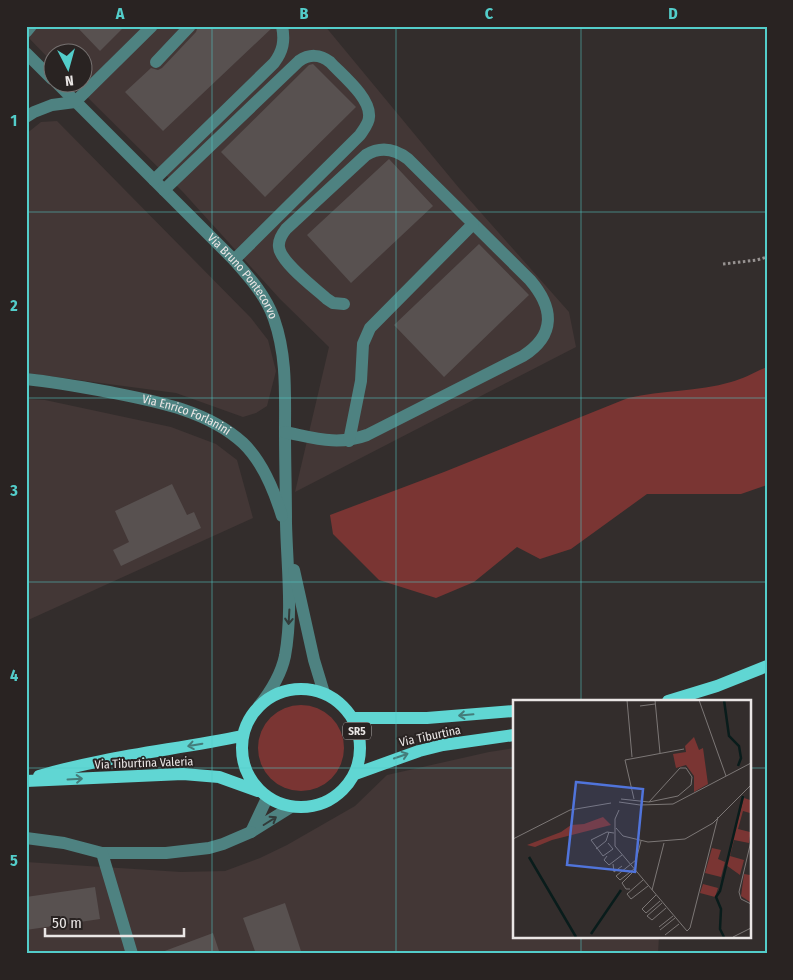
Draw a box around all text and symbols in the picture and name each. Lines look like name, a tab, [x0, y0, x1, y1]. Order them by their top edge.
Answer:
text: A	[115, 4, 125, 23]
text: B	[300, 4, 309, 23]
text: C	[485, 4, 494, 23]
text: D	[668, 4, 678, 23]
north arrow	[42, 42, 92, 92]
text: N	[64, 72, 74, 89]
text: 1	[11, 111, 17, 130]
street label: Via Bruno Pontecorvo	[205, 231, 280, 321]
text: 2	[9, 296, 18, 315]
street label: Via Enrico Forlanini	[141, 392, 233, 438]
text: 3	[9, 481, 18, 500]
one-way arrow	[284, 608, 293, 624]
text: 4	[10, 666, 18, 685]
inset map	[513, 700, 750, 938]
one-way arrow	[458, 710, 474, 720]
road number: SR5	[343, 722, 371, 739]
street label: Via Tiburtina	[398, 723, 462, 749]
one-way arrow	[187, 741, 203, 751]
one-way arrow	[392, 751, 408, 760]
street label: Via Tiburtina Valeria	[94, 754, 194, 772]
one-way arrow	[67, 775, 83, 784]
one-way arrow	[263, 816, 277, 826]
text: 5	[10, 851, 18, 870]
scale bar	[45, 905, 184, 937]
text: 50 m	[52, 914, 82, 932]

